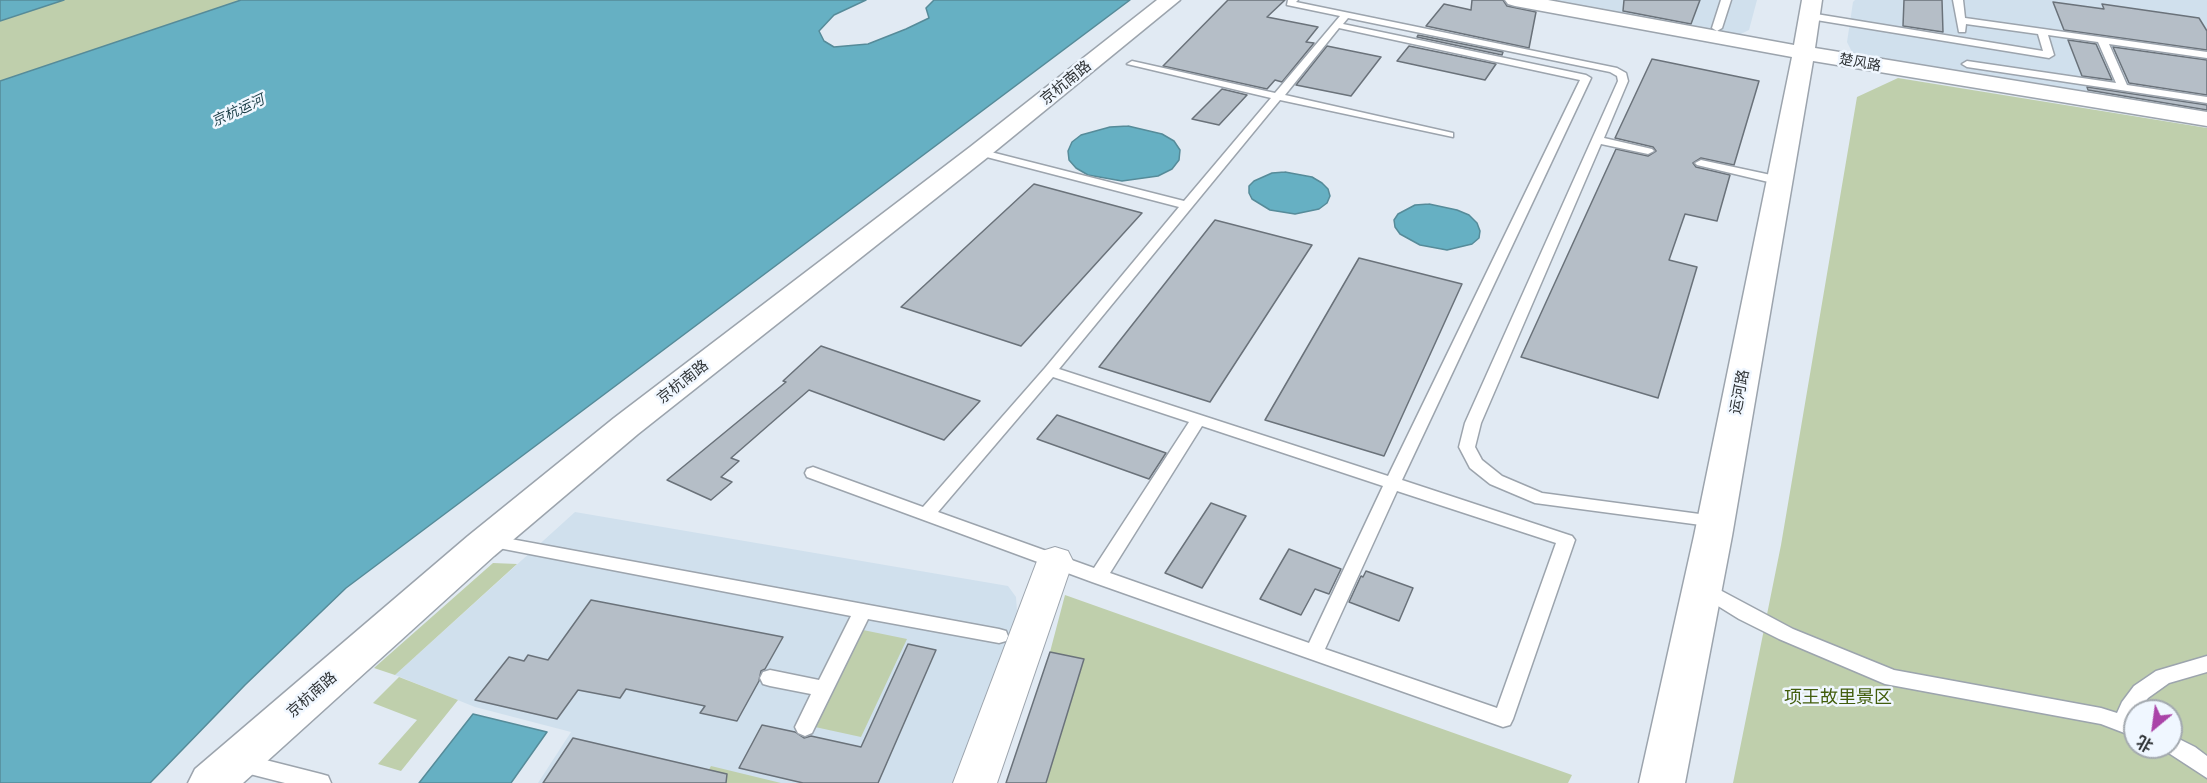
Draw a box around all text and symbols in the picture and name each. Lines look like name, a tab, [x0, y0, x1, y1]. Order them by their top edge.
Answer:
street label: 楚风路	[1838, 51, 1882, 75]
street label: 京杭南路	[1037, 57, 1095, 109]
water label: 京杭运河	[209, 92, 267, 130]
street label: 京杭南路	[654, 356, 712, 408]
street label: 运河路	[1727, 368, 1753, 416]
street label: 京杭南路	[283, 669, 341, 721]
park label: 项王故里景区	[1784, 687, 1892, 709]
north arrow	[2123, 699, 2183, 759]
text: 北	[2133, 731, 2157, 756]

